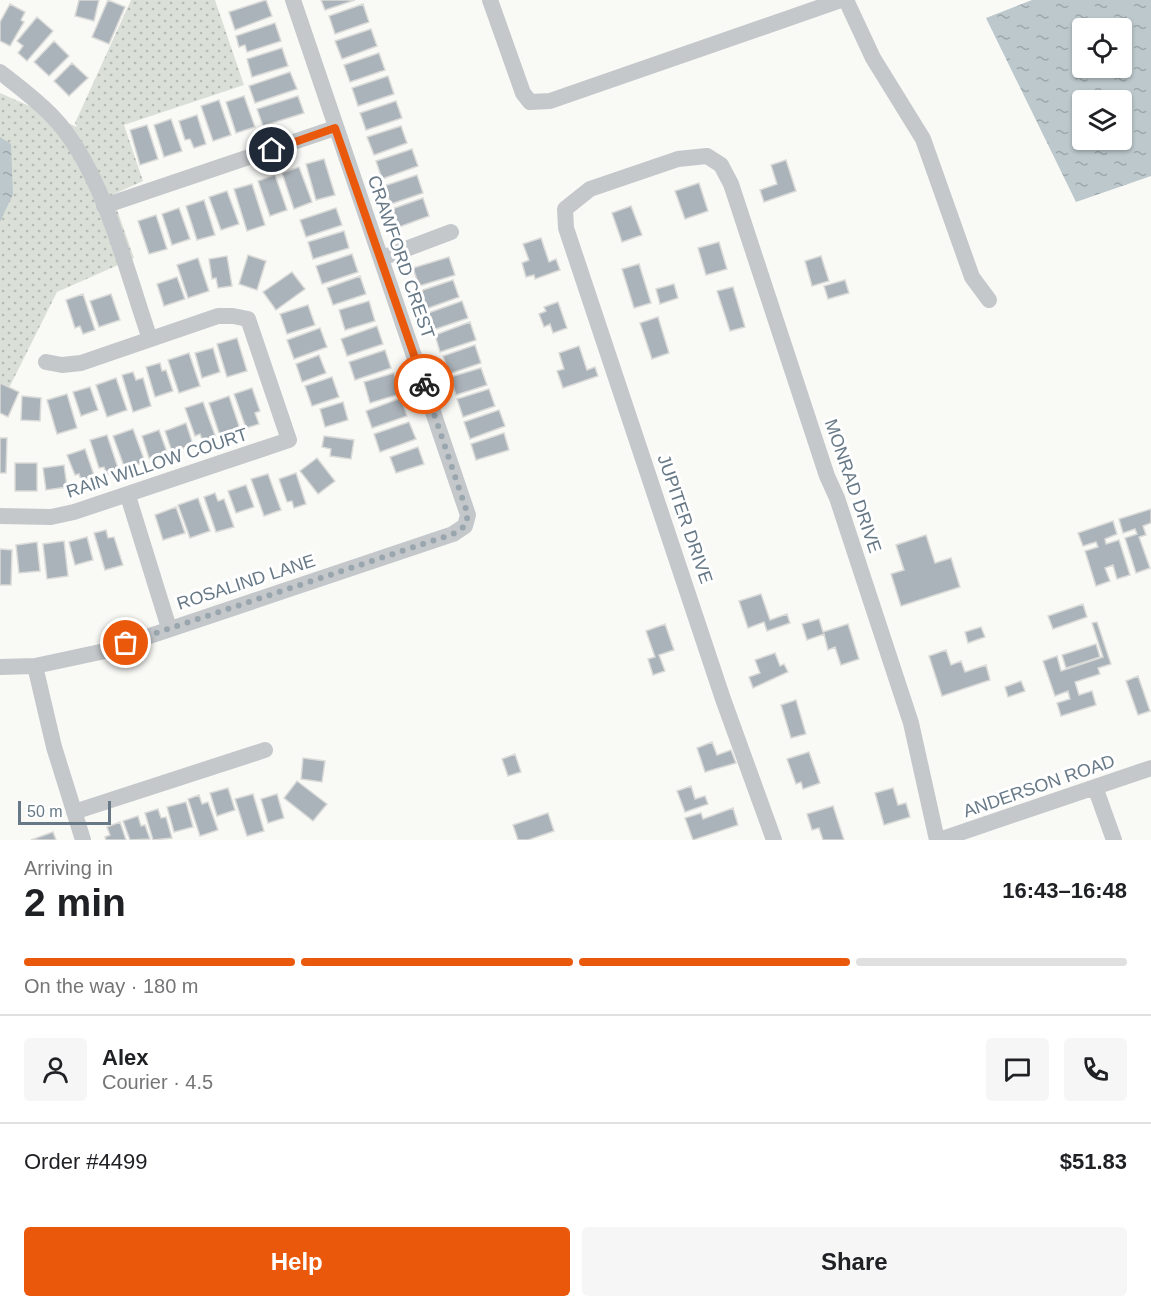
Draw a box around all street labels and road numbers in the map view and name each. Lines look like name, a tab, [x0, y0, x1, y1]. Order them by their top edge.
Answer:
street label: CRAWFORD CREST	[364, 173, 438, 341]
street label: MONRAD DRIVE	[821, 417, 885, 555]
street label: RAIN WILLOW COURT	[64, 424, 250, 502]
street label: JUPITER DRIVE	[654, 452, 716, 586]
street label: ROSALIND LANE	[174, 550, 318, 614]
street label: ANDERSON ROAD	[961, 751, 1117, 821]

